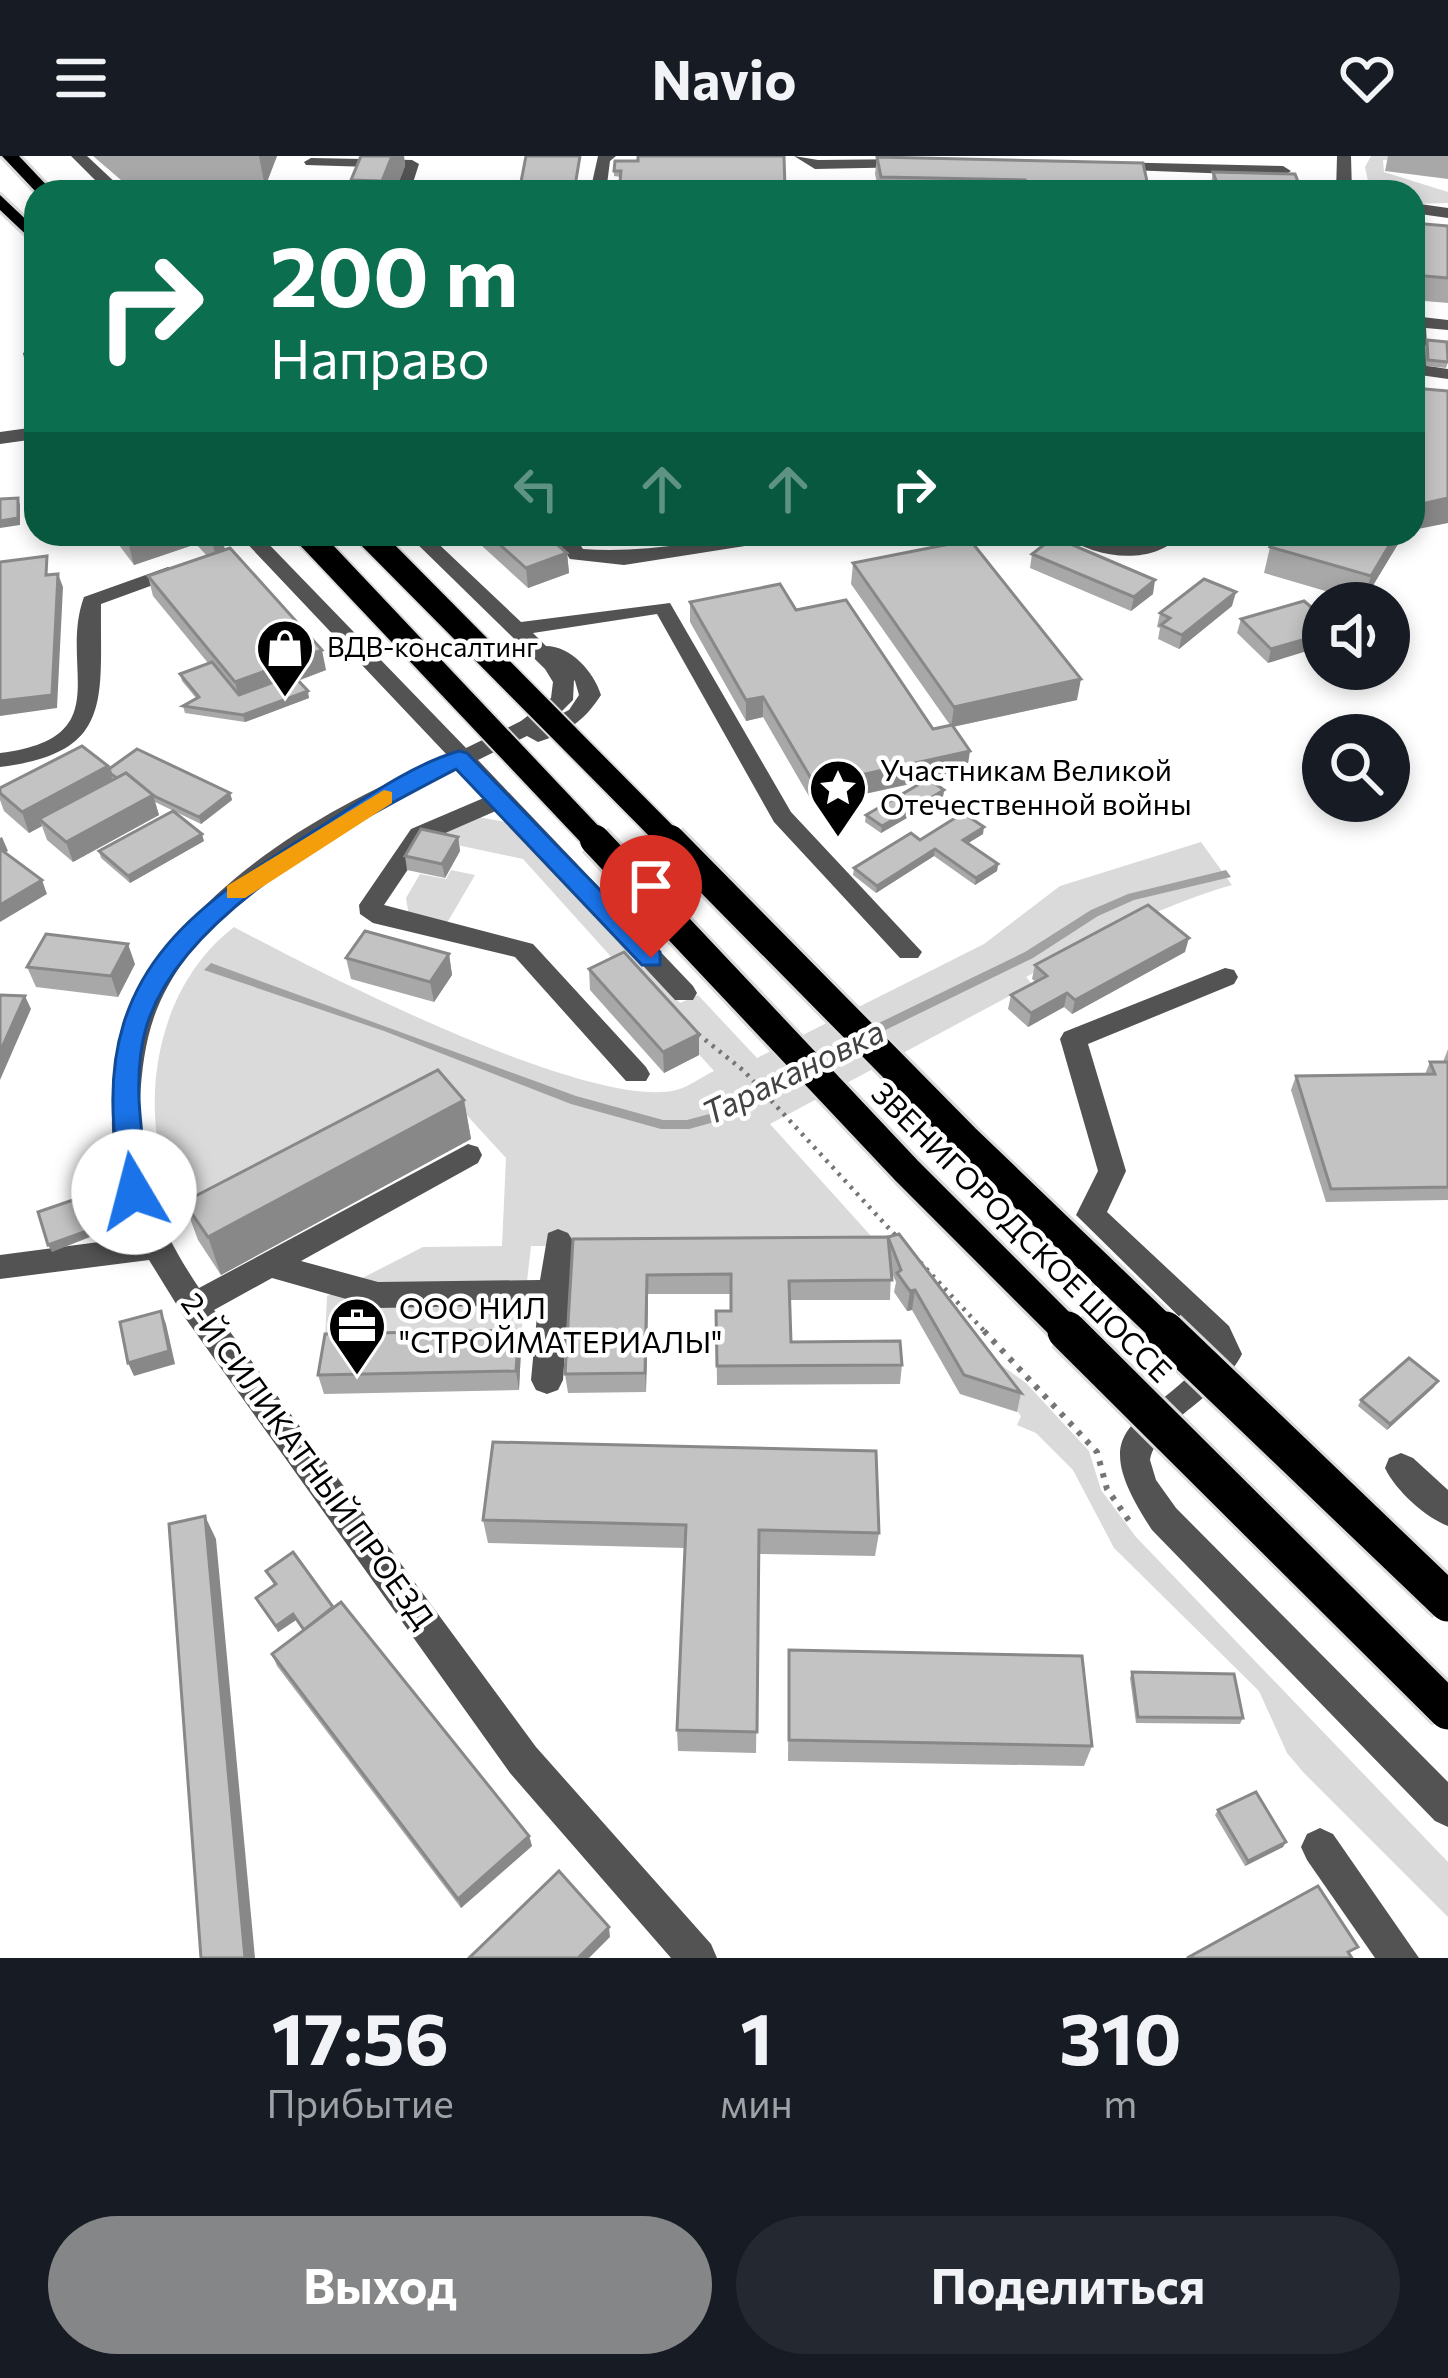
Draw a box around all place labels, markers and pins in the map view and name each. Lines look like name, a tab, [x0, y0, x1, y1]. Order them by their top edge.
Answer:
shop icon: ВДВ-консалтинг	[254, 617, 316, 699]
place label: ВДВ-консалтинг	[327, 630, 538, 663]
place label: Участникам Великой Отечественной войны	[880, 750, 1192, 821]
place icon: Участникам Великой Отечественной войны	[807, 757, 869, 839]
pin	[600, 835, 702, 958]
place label: ООО НИЛ "СТРОЙМАТЕРИАЛЫ"	[399, 1288, 722, 1359]
office icon: ООО НИЛ "СТРОЙМАТЕРИАЛЫ"	[326, 1295, 388, 1377]

